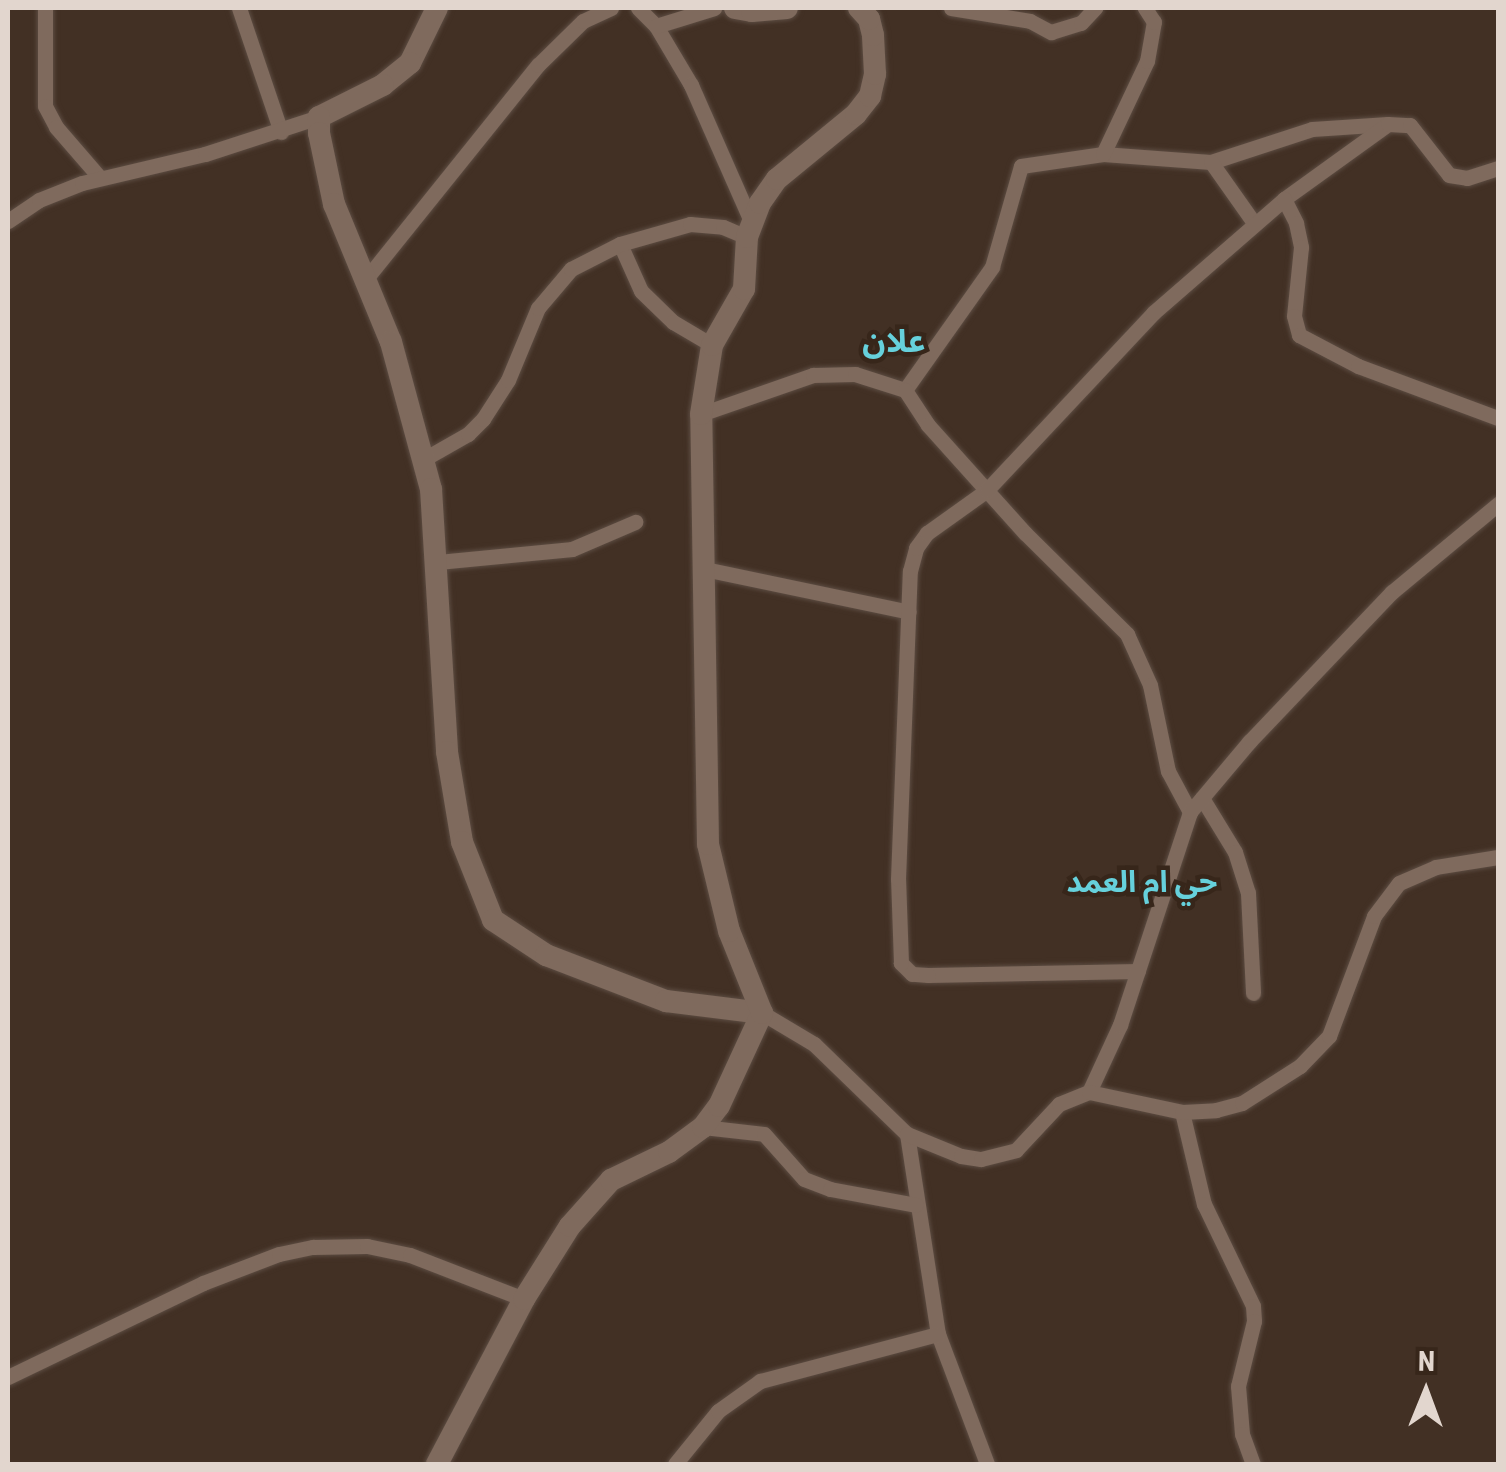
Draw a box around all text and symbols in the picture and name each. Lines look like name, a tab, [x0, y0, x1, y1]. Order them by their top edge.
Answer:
district label: علان	[862, 322, 926, 360]
district label: حي ام العمد	[1067, 864, 1217, 900]
north arrow	[1376, 1342, 1476, 1442]
text: N	[1418, 1345, 1435, 1378]

